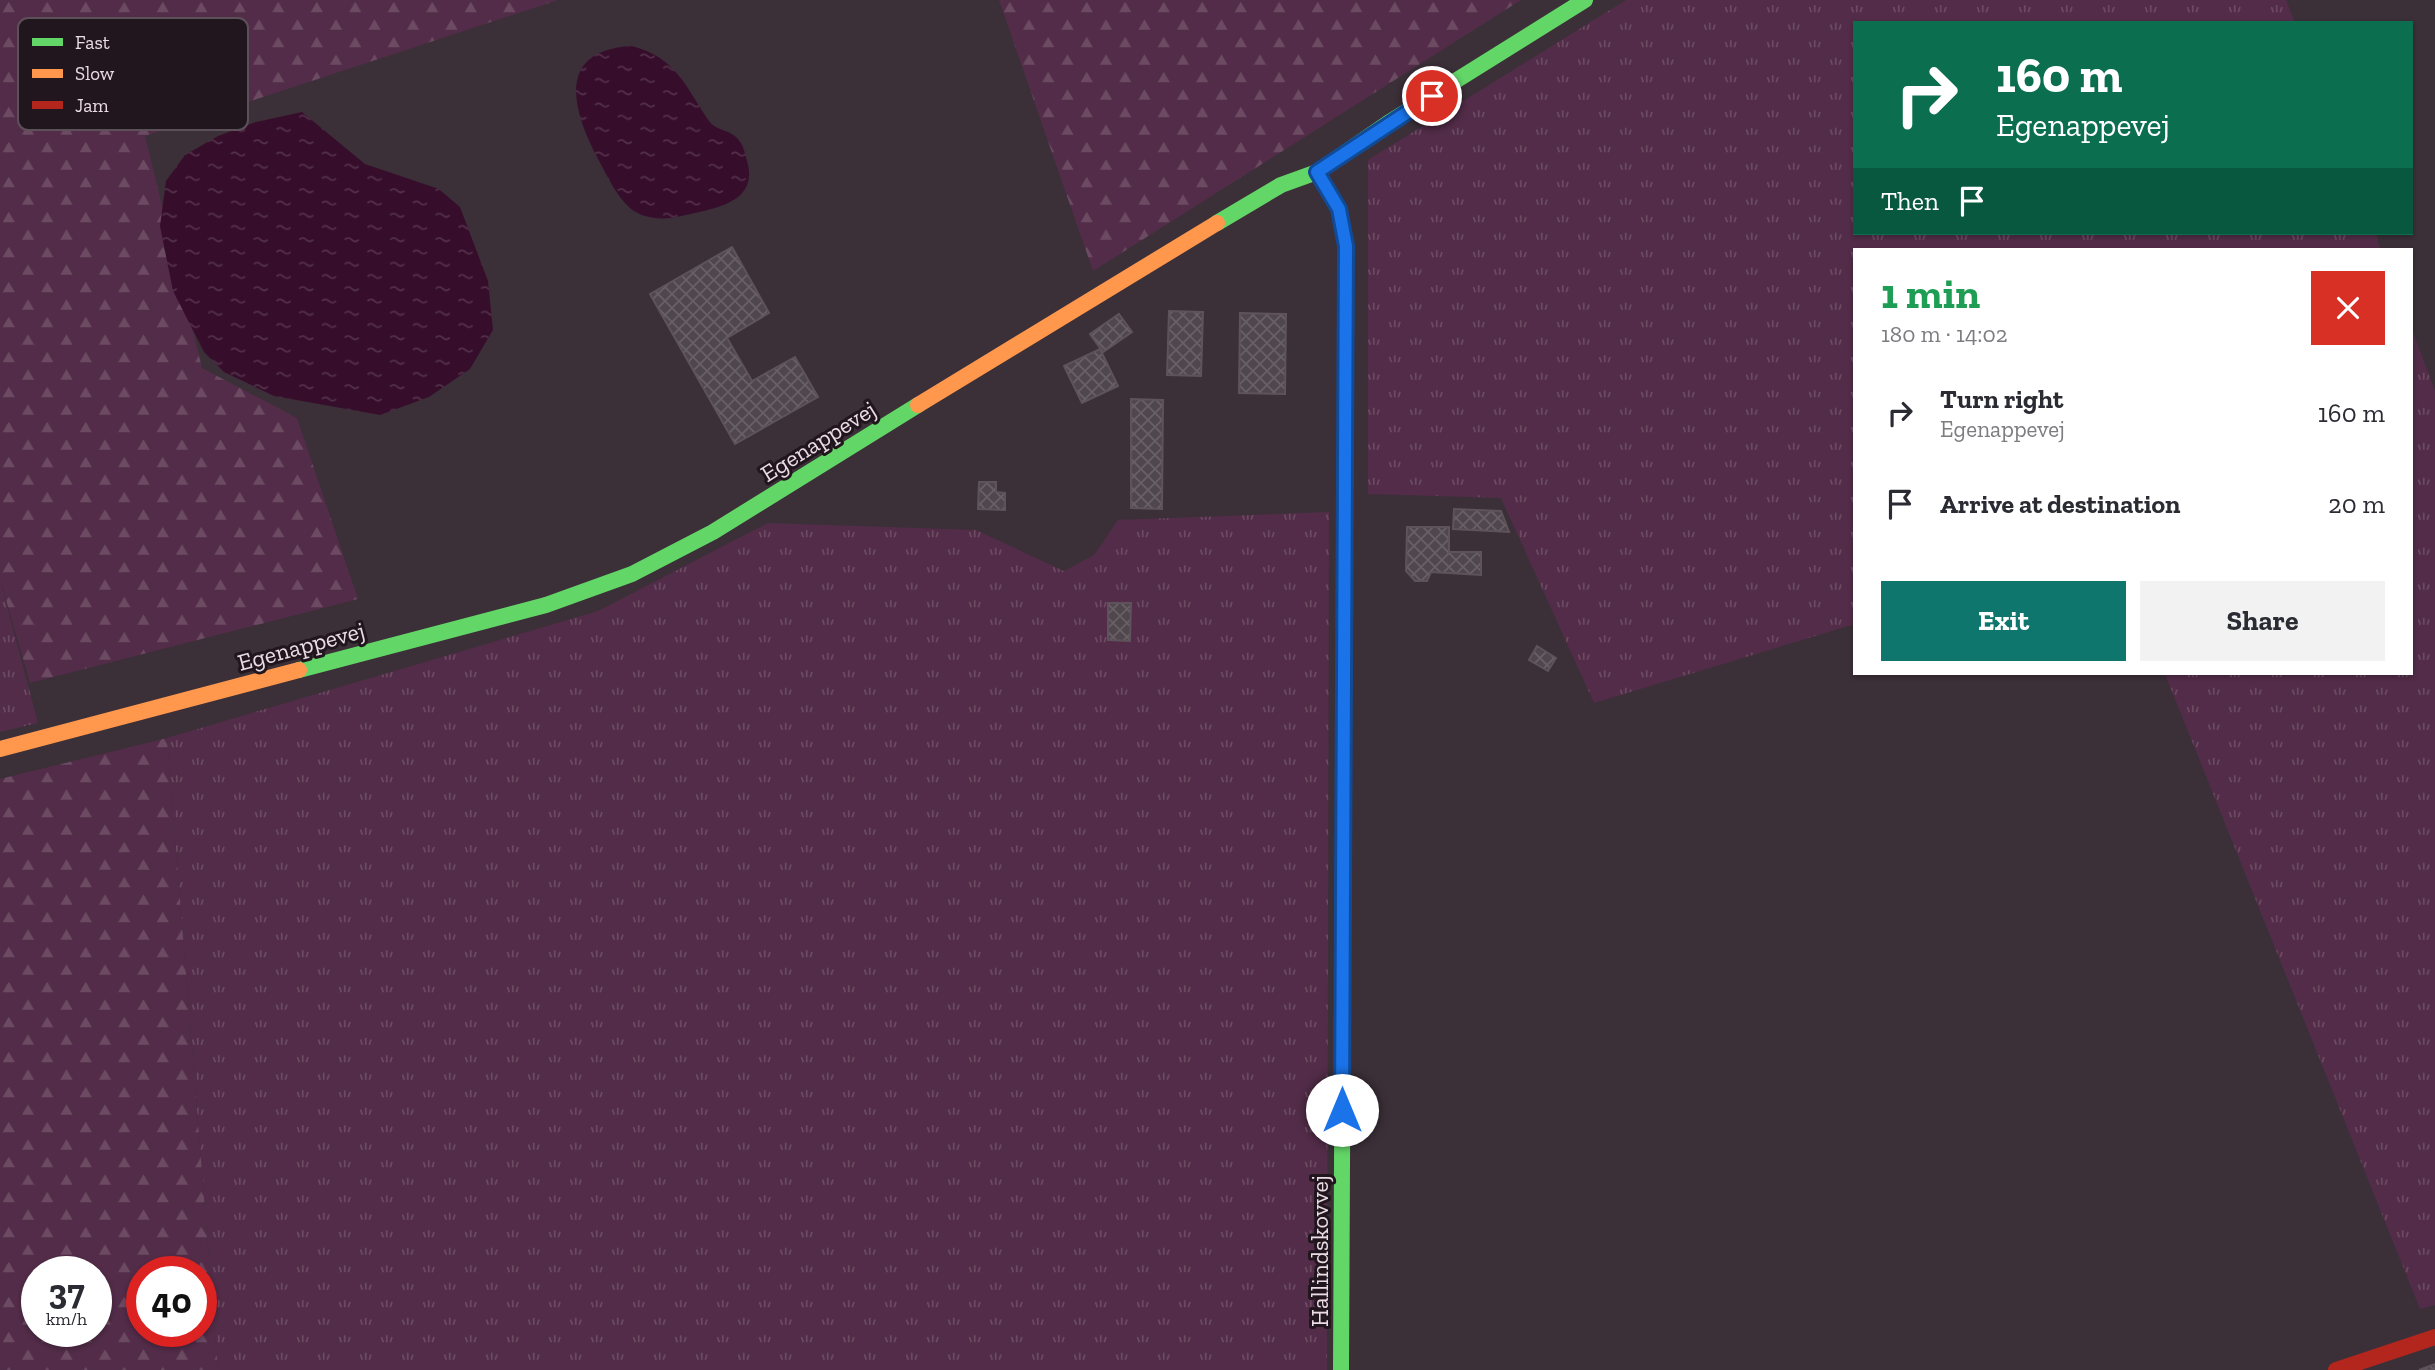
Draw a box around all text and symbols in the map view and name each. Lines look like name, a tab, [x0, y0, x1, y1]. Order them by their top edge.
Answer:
legend	[18, 18, 248, 130]
text: Fast	[75, 31, 110, 54]
text: 160 m	[1996, 46, 2122, 105]
icon: right	[1881, 49, 1972, 140]
text: Slow	[75, 62, 115, 85]
pin	[1402, 66, 1462, 126]
icon: arrive	[1413, 77, 1451, 115]
text: Jam	[75, 94, 109, 117]
text: Egenappevej	[1996, 106, 2170, 144]
icon: arrive	[1953, 182, 1991, 220]
text: Then	[1881, 185, 1939, 217]
text: 1 min	[1881, 268, 1980, 319]
button: close	[2311, 271, 2385, 345]
text: 180 m · 14:02	[1881, 320, 2008, 348]
text: Turn right	[1940, 383, 2063, 415]
street label: Egenappevej	[755, 394, 881, 488]
icon: right	[1881, 394, 1919, 432]
text: 160 m	[2318, 397, 2385, 429]
text: Egenappevej	[1940, 415, 2065, 443]
icon: arrive	[1881, 485, 1919, 523]
text: Arrive at destination	[1940, 488, 2180, 520]
text: 20 m	[2328, 488, 2385, 520]
button: Exit	[1881, 581, 2126, 661]
button: Share	[2140, 581, 2385, 661]
street label: Egenappevej	[234, 615, 368, 677]
position arrow	[1305, 1073, 1379, 1147]
street label: Hallindskovvej	[1305, 1175, 1334, 1327]
speed limit sign: 40	[126, 1256, 217, 1347]
text: 37	[49, 1271, 84, 1313]
text: km/h	[46, 1308, 87, 1330]

